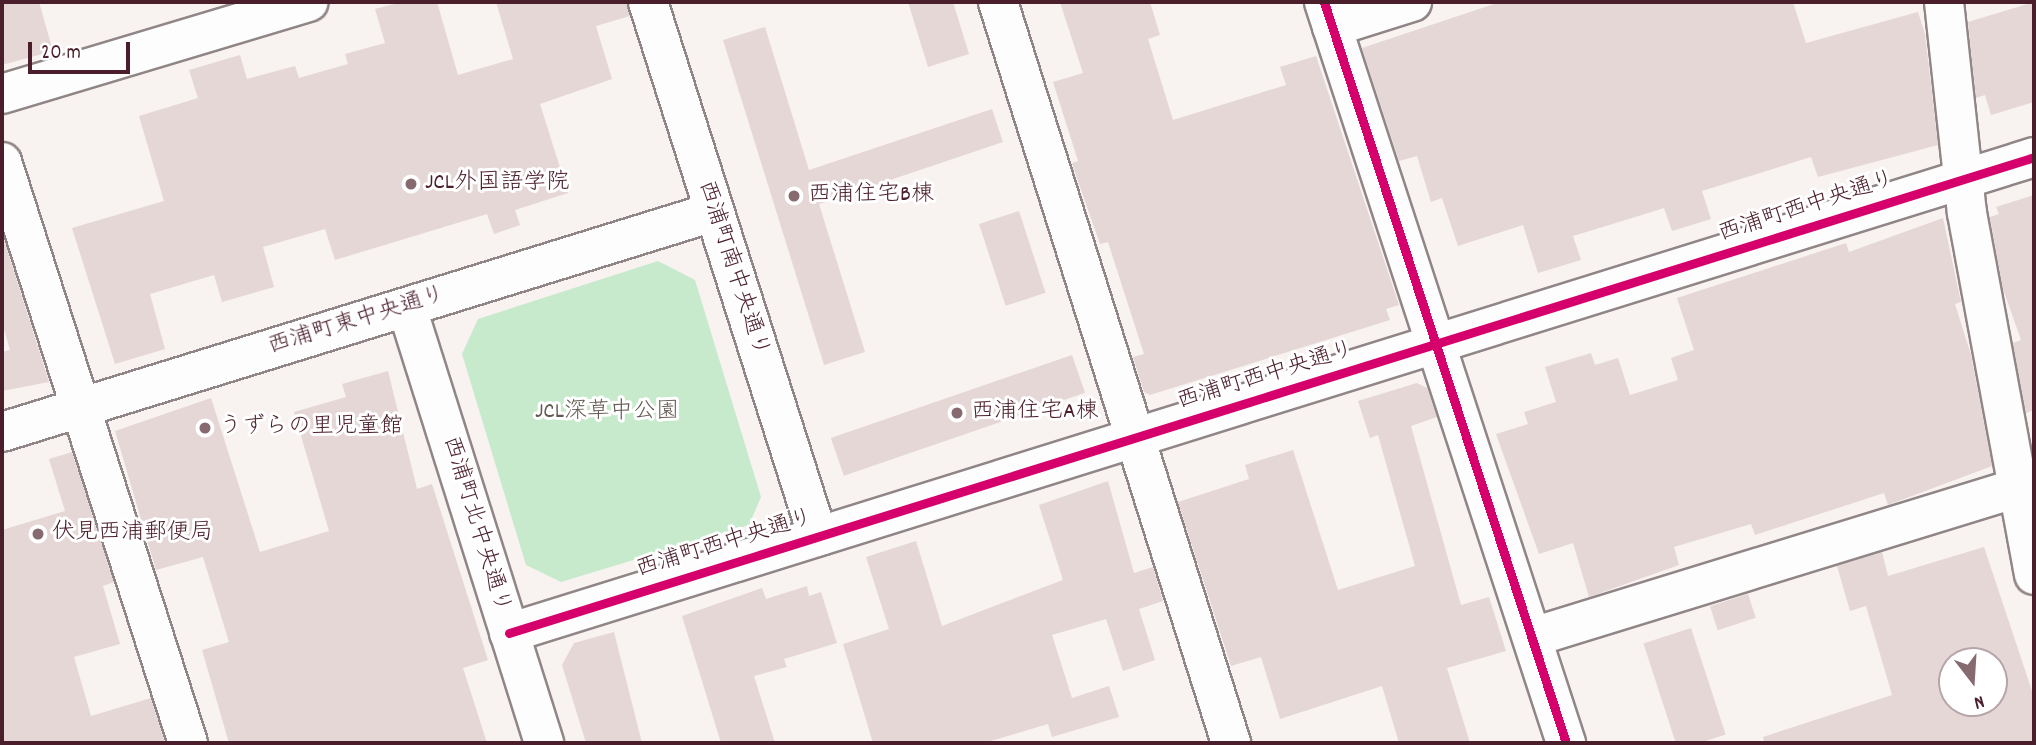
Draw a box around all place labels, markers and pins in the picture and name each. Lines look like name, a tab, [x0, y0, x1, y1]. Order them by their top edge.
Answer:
place label: JCL外国語学院	[425, 170, 569, 198]
marker: JCL外国語学院	[403, 176, 419, 192]
place label: 西浦住宅B棟	[808, 182, 934, 210]
marker: 西浦住宅B棟	[786, 188, 802, 204]
place label: 西浦住宅A棟	[971, 399, 1099, 427]
marker: 西浦住宅A棟	[949, 405, 965, 421]
place label: うずらの里児童館	[219, 414, 403, 442]
marker: うずらの里児童館	[197, 420, 213, 436]
place label: 伏見西浦郵便局	[52, 520, 213, 548]
marker: 伏見西浦郵便局	[30, 526, 46, 542]

